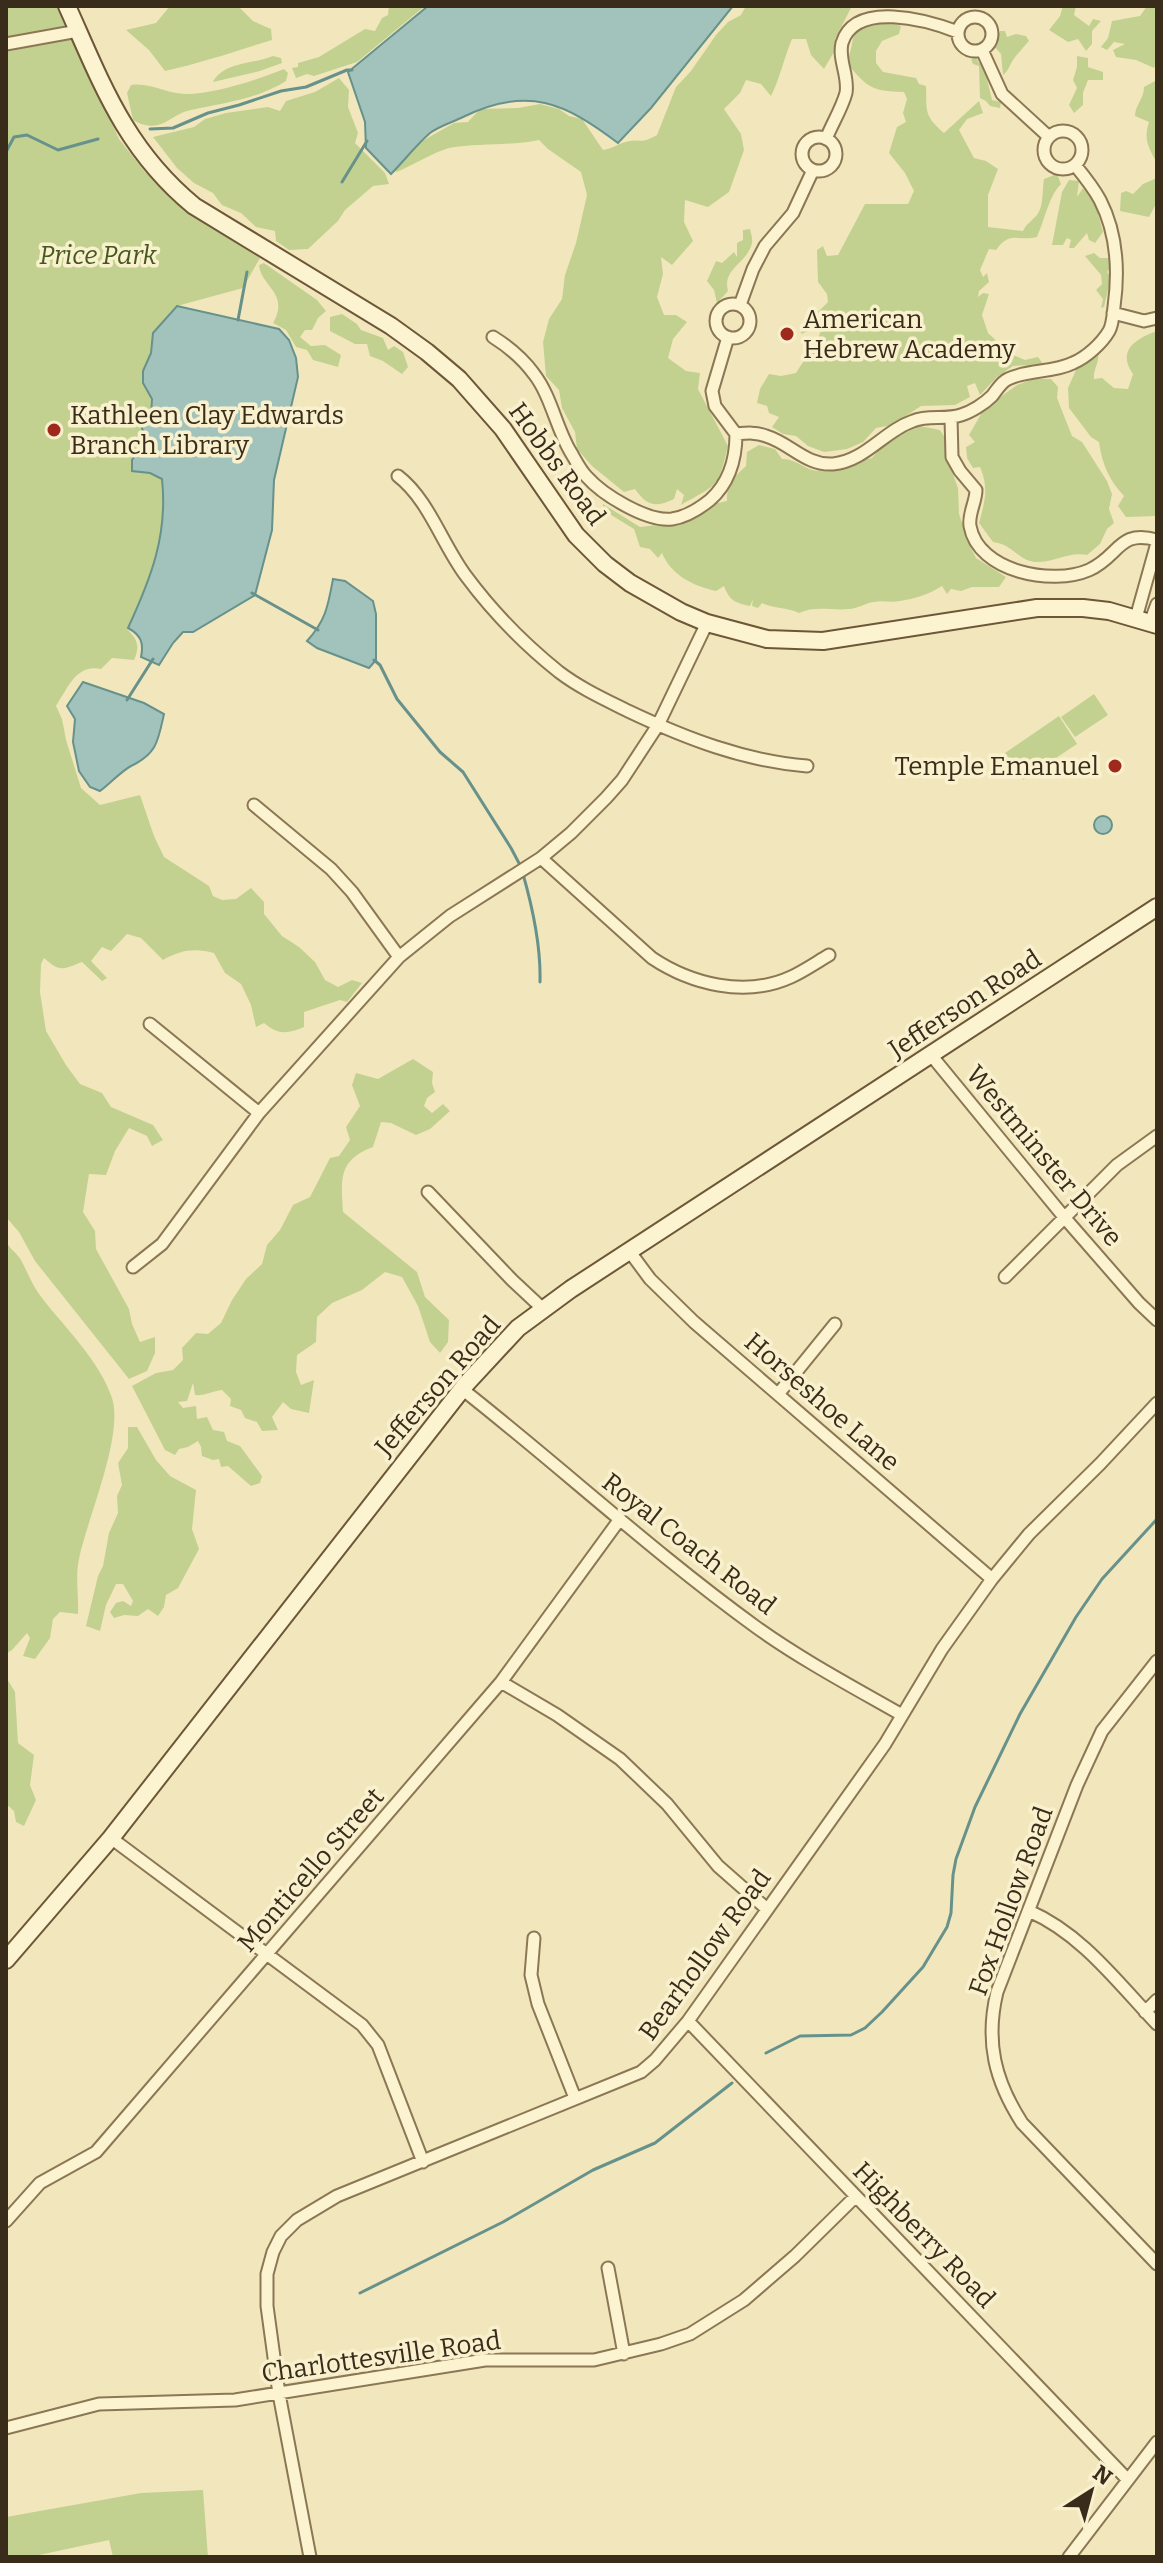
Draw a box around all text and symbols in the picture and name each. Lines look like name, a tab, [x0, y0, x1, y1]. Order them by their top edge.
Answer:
park label: Price Park	[39, 240, 158, 271]
place label: American Hebrew Academy	[803, 304, 1016, 365]
marker: American Hebrew Academy	[778, 325, 796, 343]
street label: Hobbs Road	[502, 397, 612, 531]
place label: Kathleen Clay Edwards Branch Library	[70, 400, 344, 461]
marker: Kathleen Clay Edwards Branch Library	[45, 421, 63, 439]
place label: Temple Emanuel	[894, 751, 1099, 782]
marker: Temple Emanuel	[1106, 757, 1124, 775]
street label: Jefferson Road	[882, 943, 1047, 1065]
street label: Westminster Drive	[959, 1059, 1129, 1253]
street label: Jefferson Road	[368, 1310, 507, 1463]
street label: Horseshoe Lane	[738, 1326, 906, 1478]
street label: Royal Coach Road	[596, 1467, 782, 1621]
street label: Monticello Street	[231, 1781, 391, 1958]
street label: Fox Hollow Road	[962, 1802, 1060, 2000]
street label: Bearhollow Road	[633, 1864, 777, 2046]
street label: Highberry Road	[846, 2155, 1002, 2315]
street label: Charlottesville Road	[259, 2325, 503, 2389]
north arrow	[1051, 2451, 1131, 2531]
text: N	[1088, 2459, 1117, 2491]

